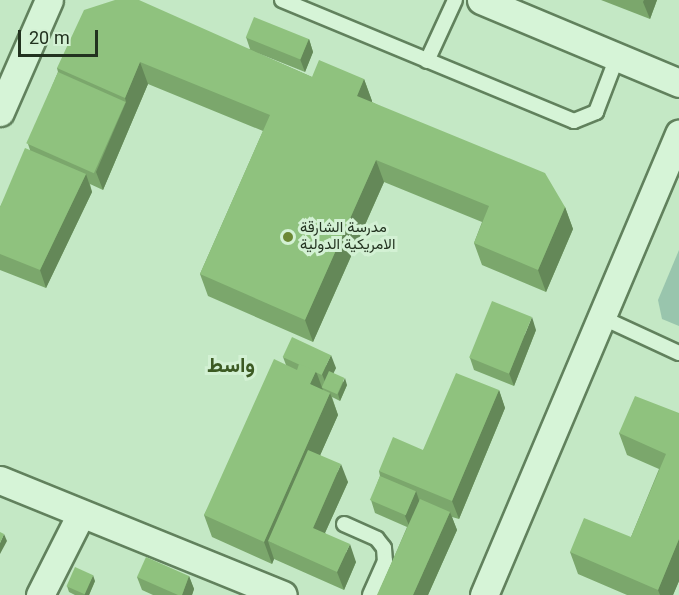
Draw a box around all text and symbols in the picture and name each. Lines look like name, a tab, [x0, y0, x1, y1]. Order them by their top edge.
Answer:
scale bar	[21, 18, 100, 56]
text: 20 m	[29, 26, 70, 54]
place label: مدرسة الشارقة الامريكية الدولية	[300, 219, 395, 254]
marker: مدرسة الشارقة الامريكية الدولية	[281, 230, 295, 244]
district label: واسط	[207, 354, 255, 380]

